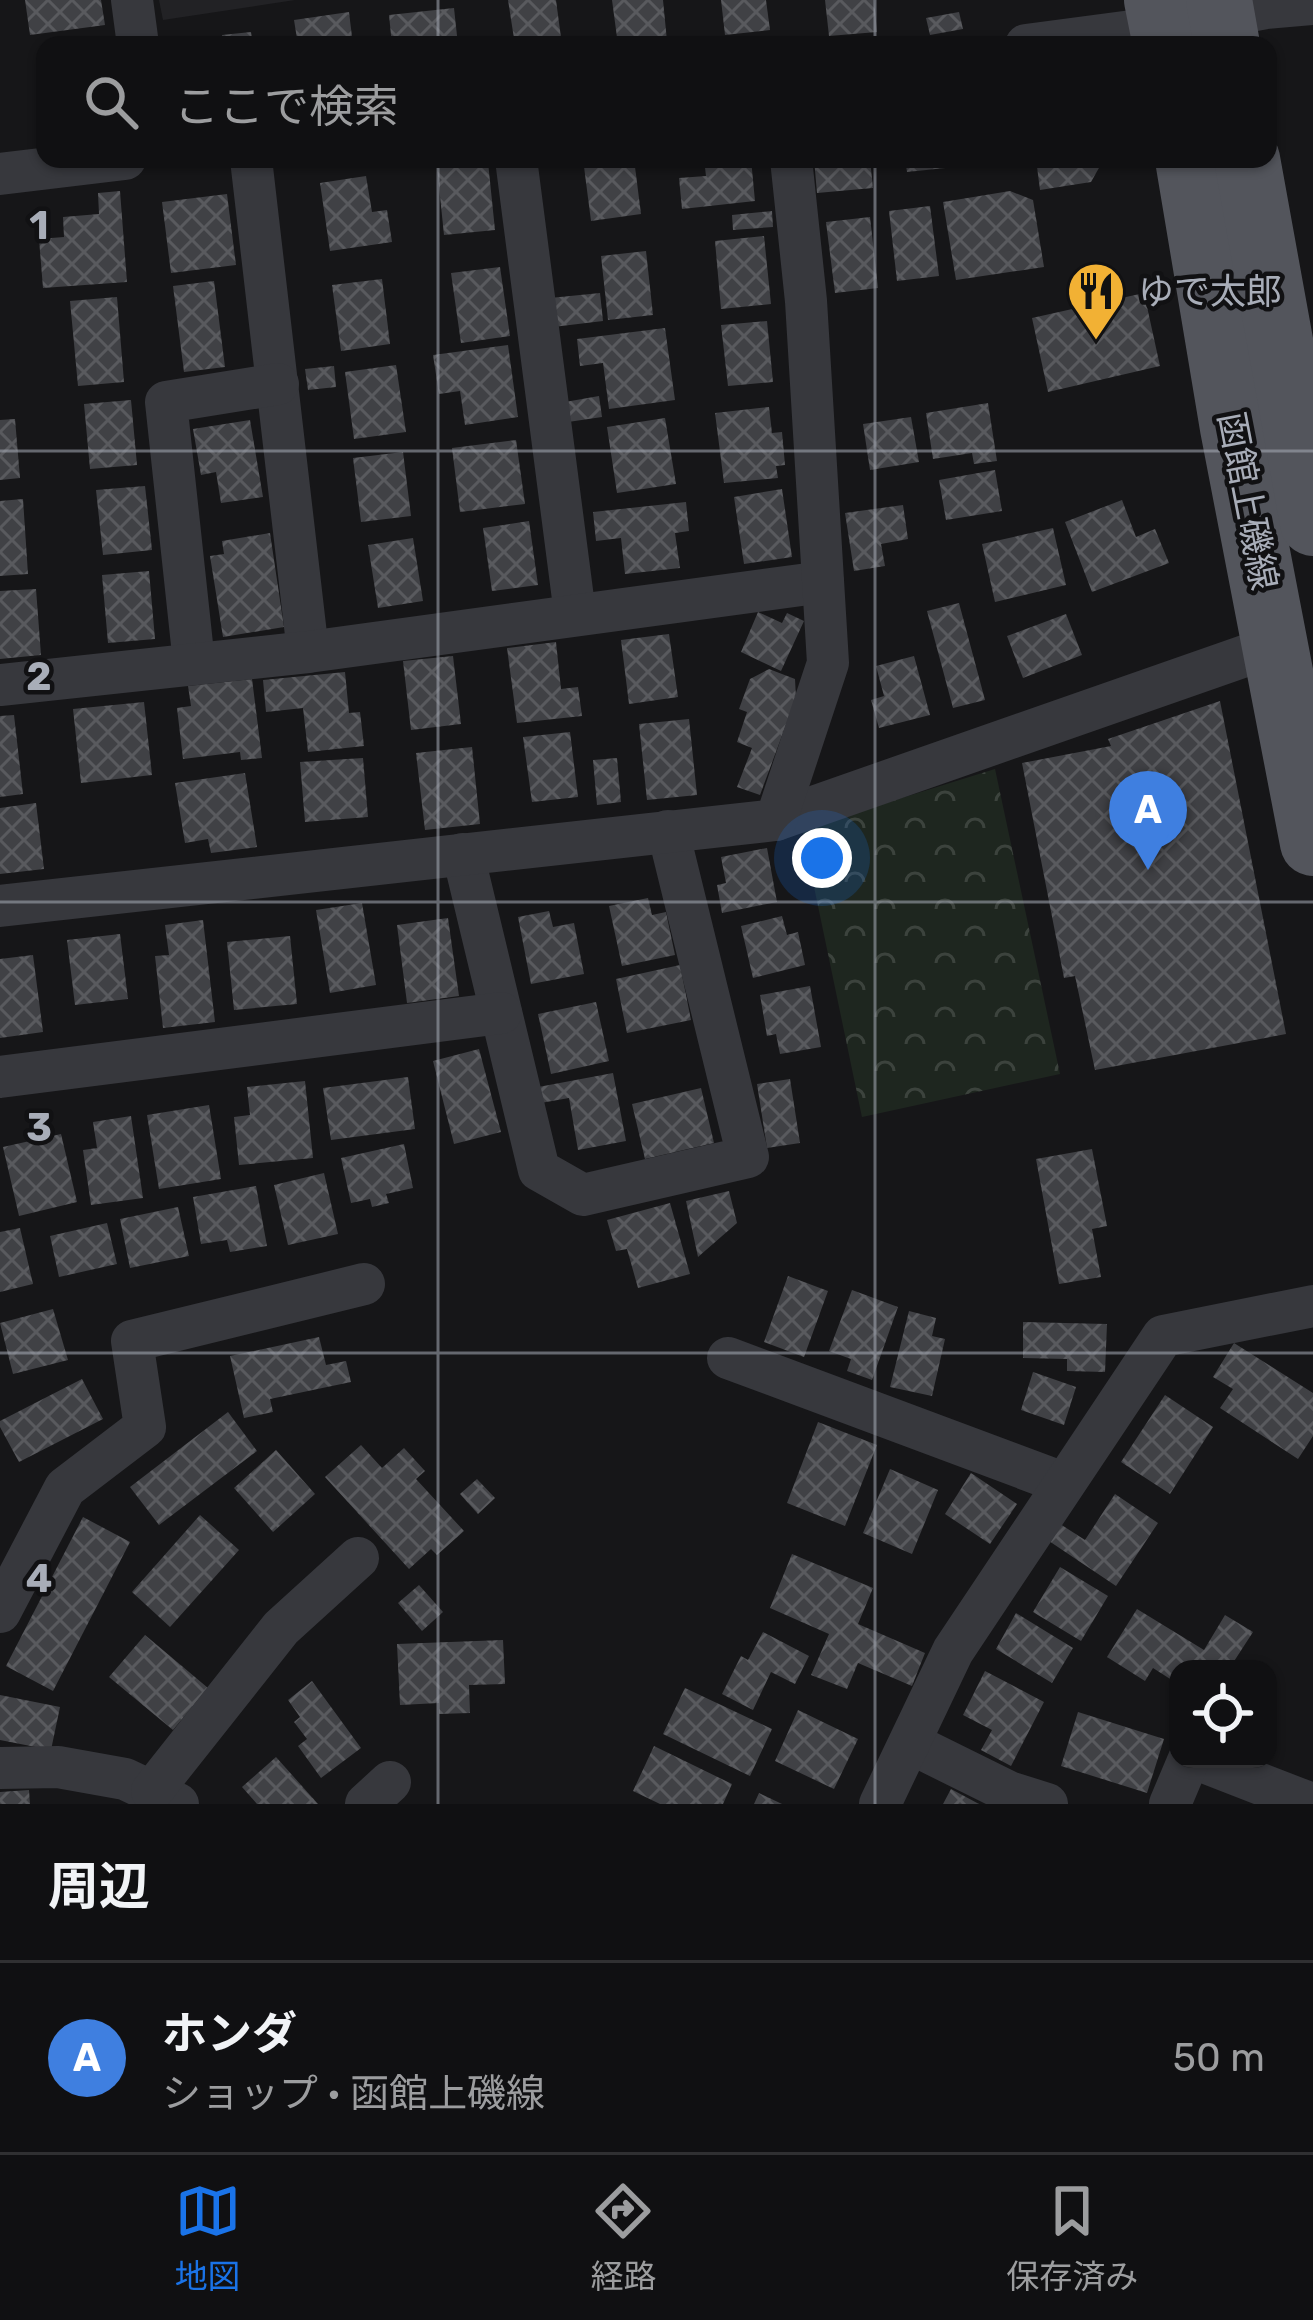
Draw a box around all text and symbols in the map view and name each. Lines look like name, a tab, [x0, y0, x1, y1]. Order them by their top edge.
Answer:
search box	[36, 36, 1277, 168]
icon: search	[78, 69, 144, 135]
text: ここで検索	[174, 80, 399, 133]
text: 1	[29, 203, 49, 249]
restaurant icon: ゆで太郎	[1065, 260, 1127, 342]
place label: ゆで太郎	[1138, 270, 1282, 313]
street label: 函館上磯線	[1210, 409, 1286, 593]
text: 2	[26, 654, 52, 700]
pin: A	[1109, 771, 1187, 870]
your location	[792, 828, 852, 888]
text: 3	[26, 1105, 52, 1151]
text: 4	[26, 1556, 52, 1602]
map controls	[1169, 1660, 1277, 1768]
button: locate	[1169, 1660, 1277, 1768]
text: 周辺	[48, 1856, 150, 1917]
text: ホンダ	[162, 2007, 297, 2060]
text: A	[73, 2035, 101, 2081]
text: 50 m	[1173, 2035, 1265, 2081]
text: ショップ · 函館上磯線	[162, 2071, 545, 2117]
tab: 地図	[175, 2178, 241, 2298]
tab: 経路	[590, 2178, 656, 2298]
tab: 保存済み	[1006, 2178, 1138, 2298]

